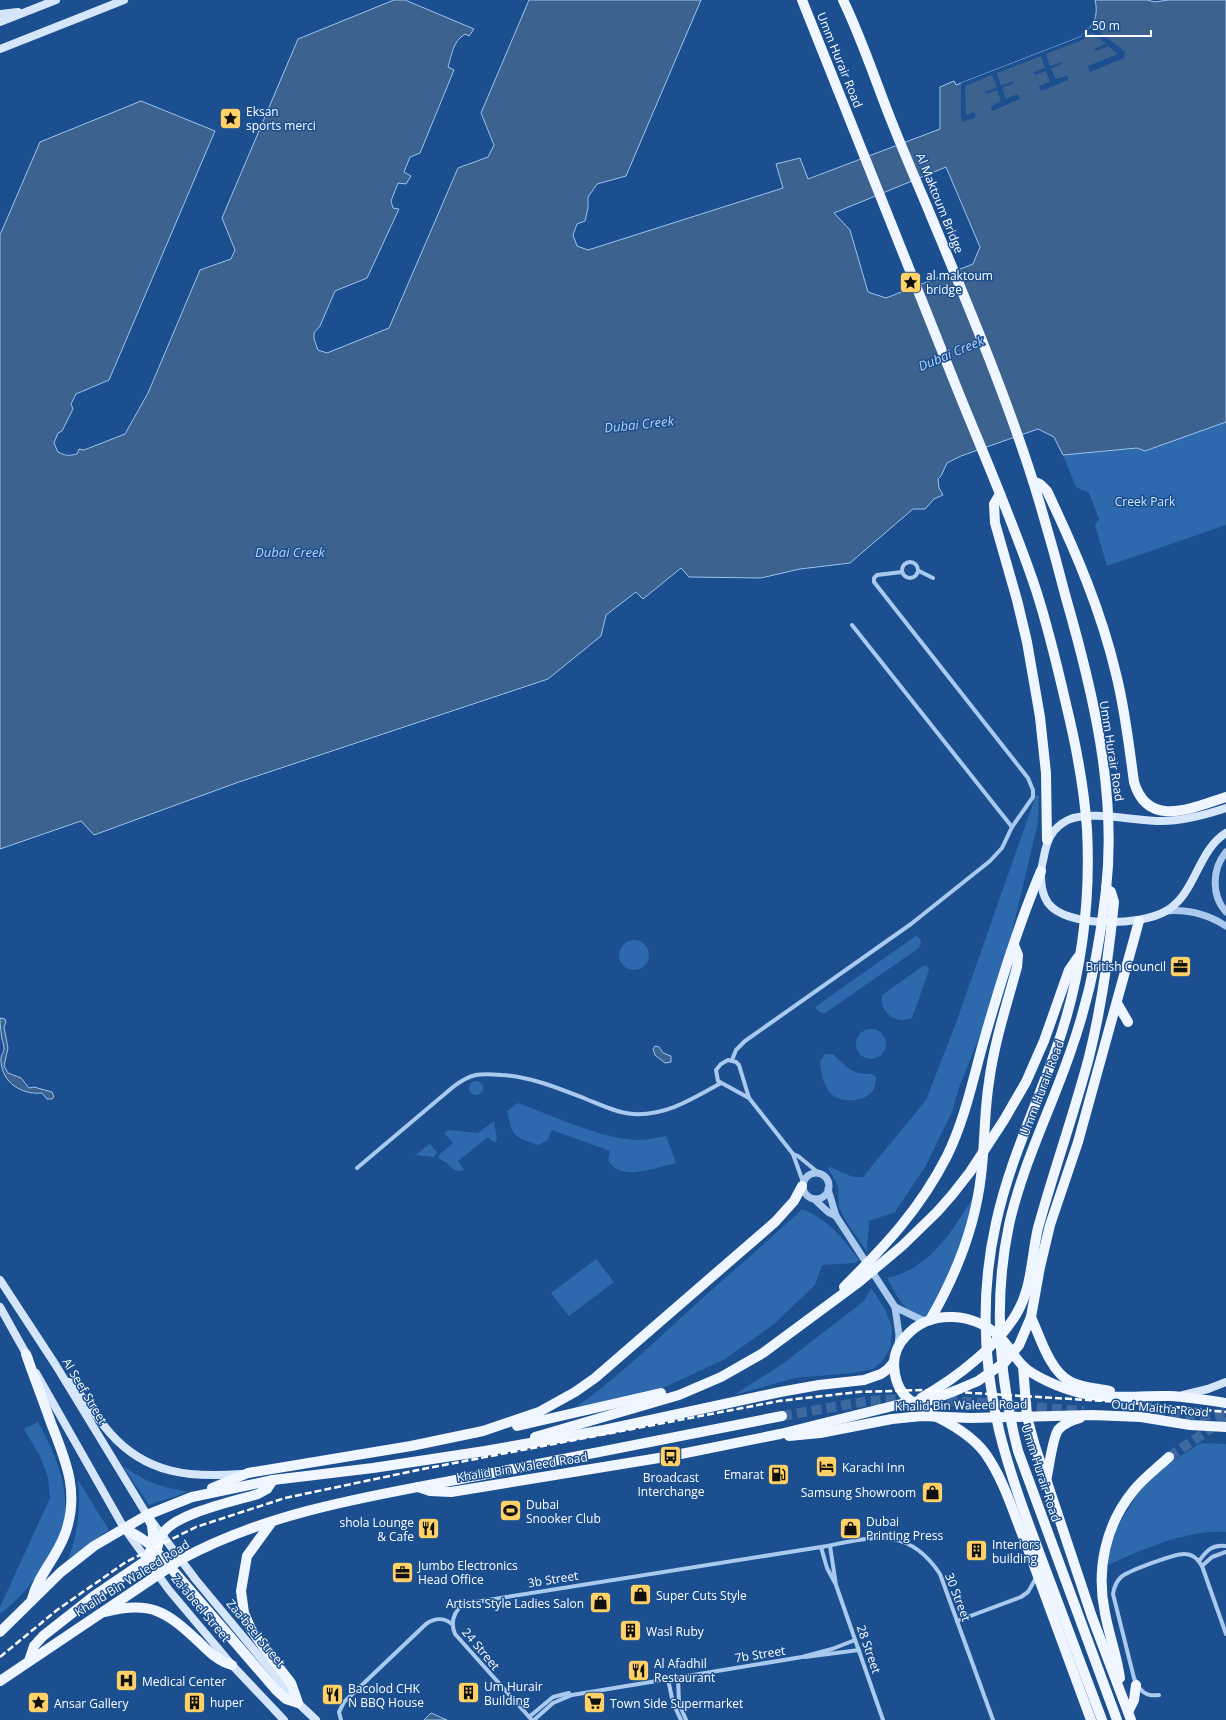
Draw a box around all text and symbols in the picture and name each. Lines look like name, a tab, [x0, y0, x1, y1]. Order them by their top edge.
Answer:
street label: Umm Hurair Road	[813, 10, 867, 110]
scale bar	[1086, 12, 1151, 38]
text: 50 m	[1092, 17, 1120, 34]
place label: Eksan sports merci	[246, 103, 316, 134]
place icon: Eksan sports merci	[218, 105, 244, 131]
street label: Al Maktoum Bridge	[912, 150, 968, 256]
place label: al maktoum bridge	[926, 267, 993, 298]
place icon: al maktoum bridge	[897, 269, 923, 295]
water label: Dubai Creek	[915, 331, 987, 375]
water label: Dubai Creek	[603, 411, 675, 437]
park label: Creek Park	[1115, 493, 1176, 510]
water label: Dubai Creek	[255, 543, 326, 561]
street label: Umm Hurair Road	[1096, 700, 1128, 802]
office icon: British Council	[1168, 953, 1194, 979]
place label: British Council	[1086, 958, 1166, 975]
street label: Umm Hurair Road	[1016, 1038, 1068, 1138]
street label: Al Seef Street	[59, 1355, 111, 1427]
street label: Khalid Bin Waleed Road	[895, 1395, 1027, 1415]
street label: Oud Maitha Road	[1111, 1395, 1209, 1421]
street label: Umm Hurair Road	[1017, 1422, 1065, 1524]
bus stop icon: Broadcast Interchange	[658, 1443, 684, 1469]
street label: Khalid Bin Waleed Road	[455, 1448, 589, 1486]
hotel icon: Karachi Inn	[814, 1454, 840, 1480]
place label: Karachi Inn	[842, 1459, 905, 1476]
fuel station icon: Emarat	[766, 1461, 792, 1487]
place label: Emarat	[724, 1466, 764, 1483]
place label: Broadcast Interchange	[637, 1469, 705, 1500]
shop icon: Samsung Showroom	[919, 1479, 945, 1505]
place label: Samsung Showroom	[801, 1484, 916, 1501]
place label: Dubai Snooker Club	[526, 1496, 601, 1527]
sports icon: Dubai Snooker Club	[497, 1498, 523, 1524]
place label: Dubai Printing Press	[866, 1513, 943, 1544]
place label: shola Lounge & Cafe	[339, 1514, 414, 1545]
shop icon: Dubai Printing Press	[838, 1515, 864, 1541]
restaurant icon: shola Lounge & Cafe	[416, 1516, 442, 1542]
street label: Khalid Bin Waleed Road	[71, 1536, 193, 1620]
place label: Interiors building	[992, 1536, 1040, 1567]
building icon: Interiors building	[964, 1538, 990, 1564]
place label: Jumbo Electronics Head Office	[417, 1557, 518, 1588]
office icon: Jumbo Electronics Head Office	[390, 1559, 416, 1585]
street label: 3b Street	[527, 1567, 579, 1591]
street label: 30 Street	[941, 1570, 975, 1624]
street label: Za'abeel Street	[168, 1571, 234, 1645]
shop icon: Super Cuts Style	[628, 1582, 654, 1608]
place label: Super Cuts Style	[656, 1587, 747, 1604]
shop icon: Artists Style Ladies Salon	[587, 1590, 613, 1616]
place label: Artists Style Ladies Salon	[446, 1595, 584, 1612]
street label: Zaa'beel Street	[223, 1596, 289, 1670]
building icon: Wasl Ruby	[617, 1618, 643, 1644]
street label: 28 Street	[853, 1622, 885, 1676]
place label: Wasl Ruby	[646, 1623, 705, 1640]
street label: 24 Street	[458, 1624, 504, 1674]
street label: 7b Street	[734, 1642, 786, 1666]
place label: Al Afadhil Restaurant	[654, 1655, 715, 1686]
restaurant icon: Al Afadhil Restaurant	[625, 1657, 651, 1683]
hospital icon: Medical Center	[113, 1668, 139, 1694]
place label: Medical Center	[142, 1673, 226, 1690]
place label: Um Hurair Building	[484, 1678, 543, 1709]
place label: Bacolod CHK N BBQ House	[348, 1680, 424, 1711]
building icon: Um Hurair Building	[456, 1680, 482, 1706]
restaurant icon: Bacolod CHK N BBQ House	[320, 1682, 346, 1708]
building icon: huper	[181, 1689, 207, 1715]
place icon: Ansar Gallery	[25, 1690, 51, 1716]
supermarket icon: Town Side Supermarket	[582, 1690, 608, 1716]
place label: huper	[210, 1694, 244, 1711]
place label: Ansar Gallery	[54, 1695, 129, 1712]
place label: Town Side Supermarket	[610, 1695, 743, 1712]

